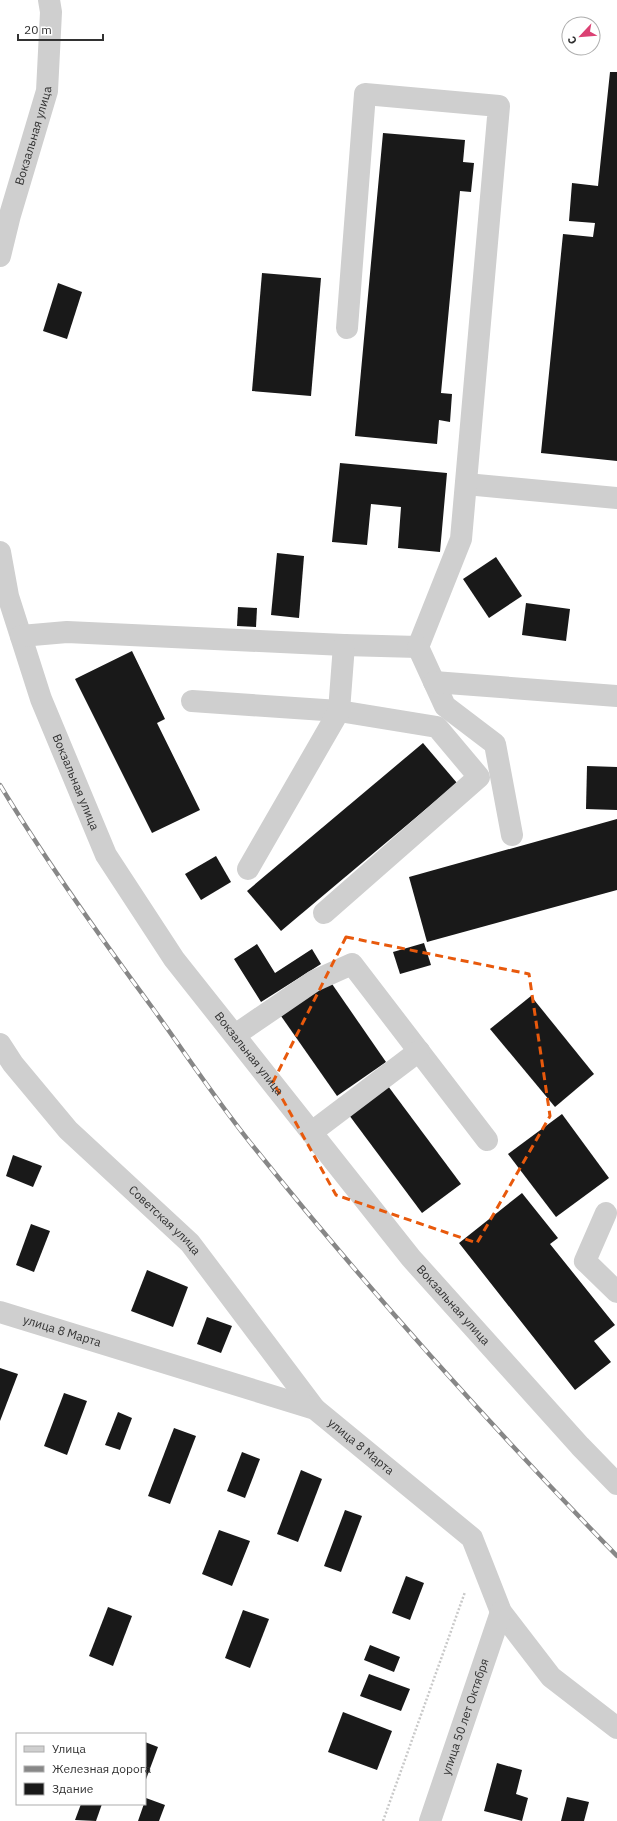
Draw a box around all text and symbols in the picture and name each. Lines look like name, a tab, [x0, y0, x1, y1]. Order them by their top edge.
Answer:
scale bar	[18, 16, 103, 42]
north arrow	[561, 16, 601, 56]
text: 20 m	[24, 22, 52, 37]
text: С	[564, 34, 580, 47]
street label: Вокзальная улица	[11, 85, 54, 187]
street label: Вокзальная улица	[49, 732, 103, 833]
street label: Вокзальная улица	[212, 1009, 288, 1099]
street label: Советская улица	[126, 1182, 205, 1258]
street label: Вокзальная улица	[414, 1262, 494, 1348]
street label: улица 8 Марта	[21, 1312, 104, 1350]
street label: улица 8 Марта	[325, 1415, 398, 1478]
street label: улица 50 лет Октября	[438, 1656, 492, 1777]
legend	[16, 1733, 146, 1805]
text: Улица	[52, 1741, 86, 1756]
text: Железная дорога	[52, 1761, 152, 1776]
text: Здание	[52, 1781, 94, 1796]

